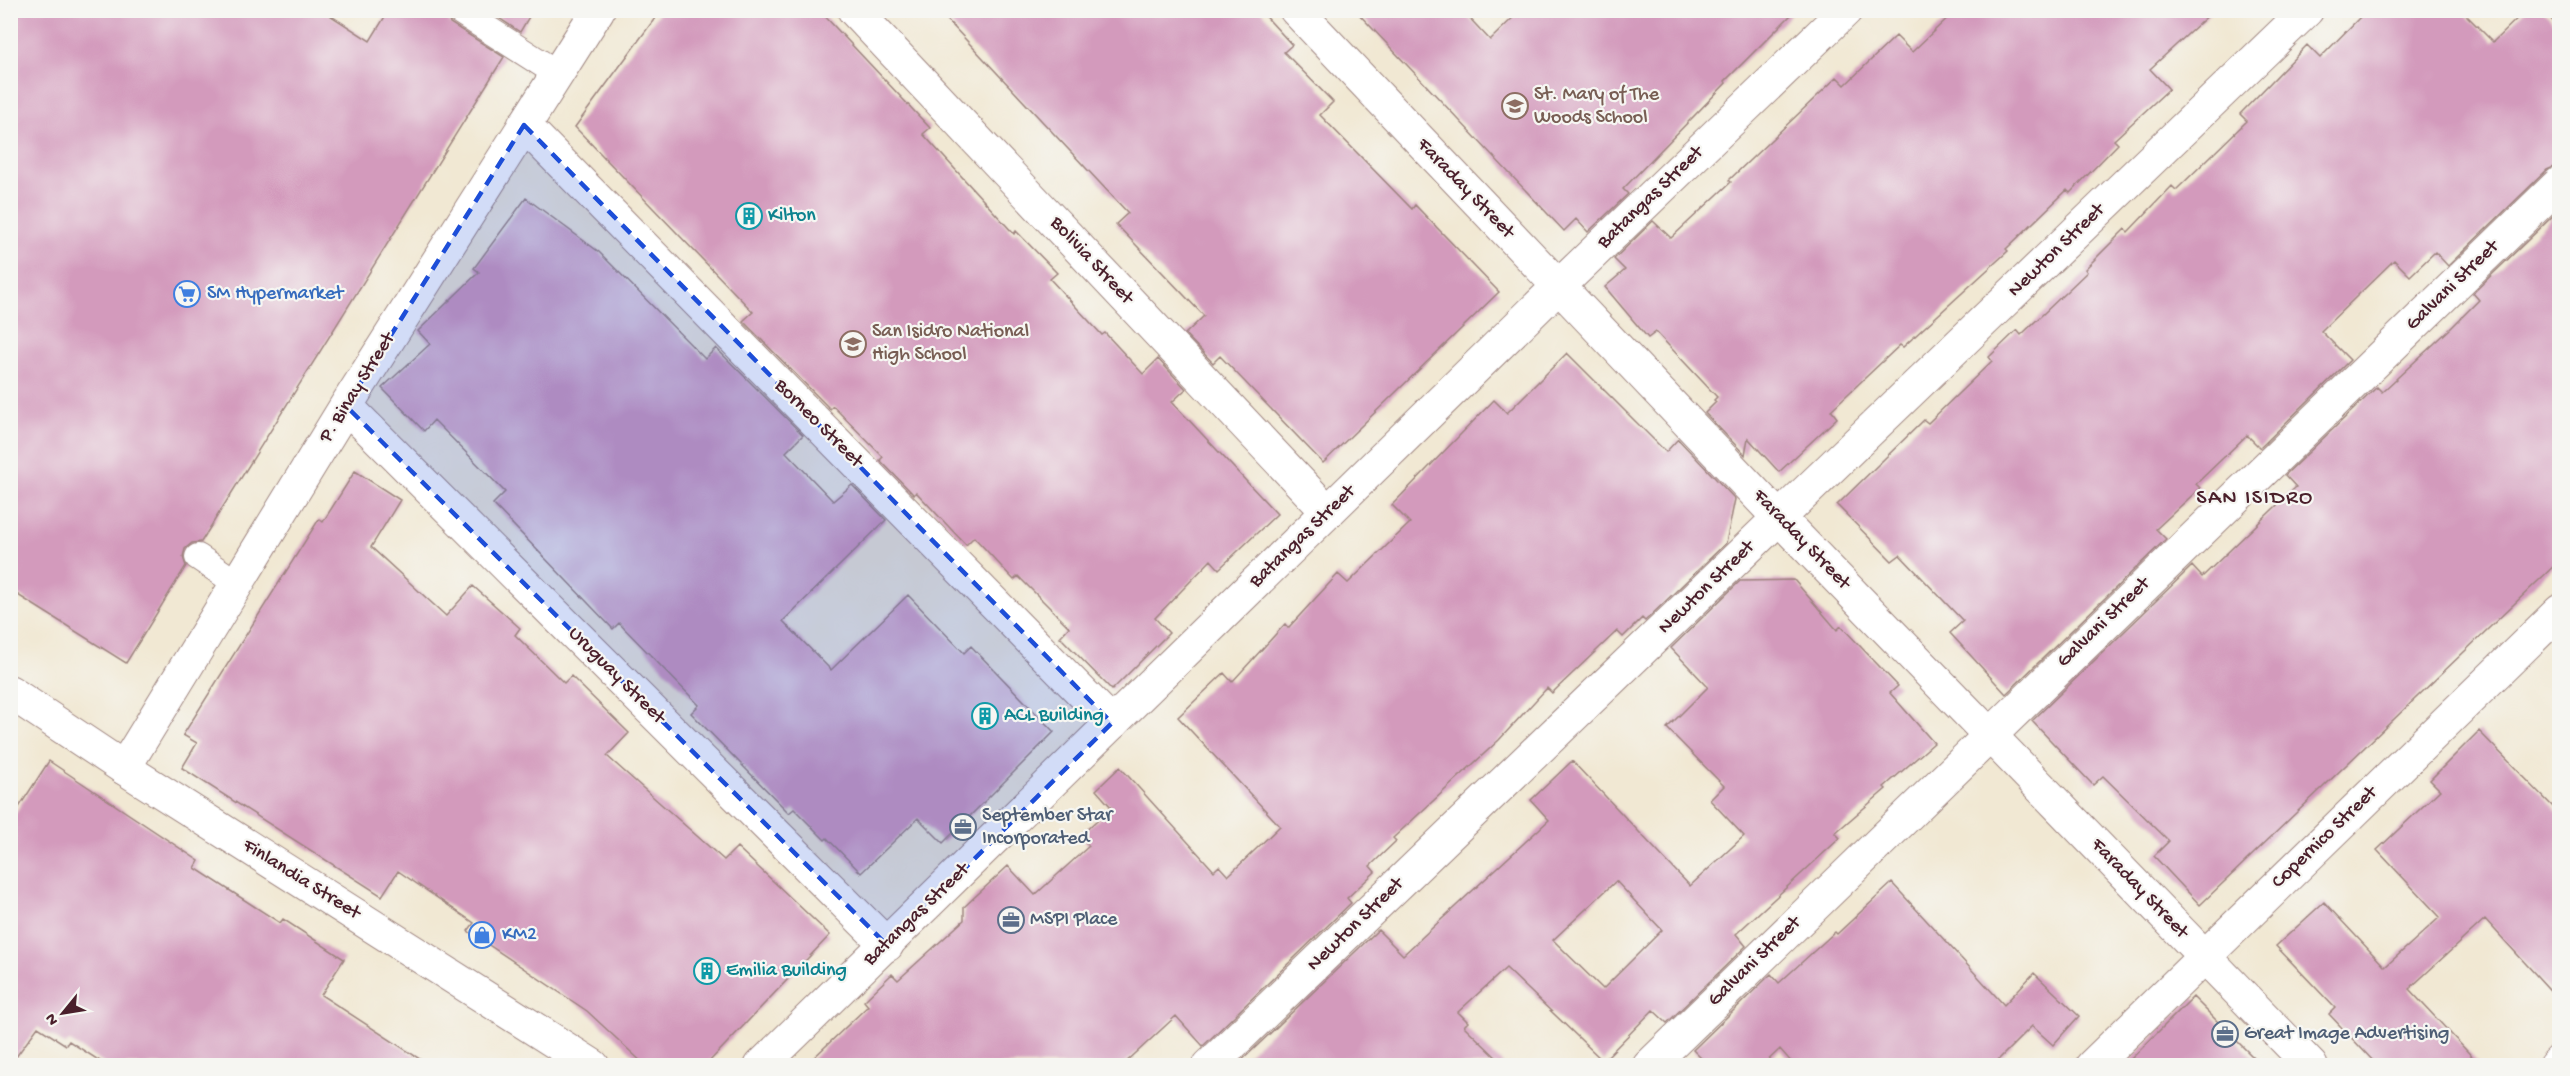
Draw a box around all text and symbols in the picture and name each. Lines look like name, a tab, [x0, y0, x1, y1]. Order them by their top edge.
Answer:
place label: St. Mary of The Woods School	[1534, 84, 1660, 130]
school or university icon: St. Mary of The Woods School	[1500, 91, 1530, 121]
street label: Faraday Street	[1411, 133, 1520, 245]
street label: Batangas Street	[1593, 141, 1710, 255]
street label: Newton Street	[2004, 198, 2111, 303]
building icon: Kilton	[734, 201, 764, 231]
place label: Kilton	[768, 205, 816, 228]
street label: Bolivia Street	[1044, 212, 1139, 311]
street label: Galvani Street	[2402, 235, 2505, 336]
supermarket icon: SM Hypermarket	[172, 279, 202, 309]
place label: SM Hypermarket	[207, 283, 345, 306]
place label: San Isidro National High School	[872, 321, 1029, 367]
street label: P. Binay Street	[315, 327, 402, 448]
school or university icon: San Isidro National High School	[838, 329, 868, 359]
street label: Borneo Street	[768, 374, 868, 474]
street label: Batangas Street	[1245, 480, 1362, 594]
street label: Faraday Street	[1747, 484, 1856, 596]
district label: SAN ISIDRO	[2196, 486, 2314, 512]
street label: Newton Street	[1654, 535, 1761, 640]
street label: Galvani Street	[2053, 572, 2156, 673]
street label: Uruguay Street	[563, 623, 671, 731]
building icon: ACL Building	[970, 701, 1000, 731]
place label: ACL Building	[1004, 705, 1104, 728]
street label: Copernico Street	[2268, 781, 2384, 894]
place label: September Star Incorporated	[982, 805, 1114, 851]
office icon: September Star Incorporated	[948, 812, 978, 842]
street label: Faraday Street	[2085, 833, 2194, 945]
street label: Finlandia Street	[237, 834, 366, 926]
street label: Batangas Street	[859, 858, 976, 972]
street label: Newton Street	[1303, 872, 1410, 977]
office icon: MSPI Place	[996, 905, 1026, 935]
place label: MSPI Place	[1030, 909, 1118, 932]
street label: Galvani Street	[1704, 911, 1807, 1012]
shop icon: KM2	[467, 920, 497, 950]
place label: KM2	[502, 924, 537, 947]
building icon: Emilia Building	[692, 956, 722, 986]
place label: Emilia Building	[726, 960, 847, 983]
north arrow	[33, 983, 93, 1043]
text: N	[42, 1009, 64, 1028]
office icon: Great Image Advertising	[2210, 1019, 2240, 1049]
place label: Great Image Advertising	[2244, 1023, 2449, 1046]

